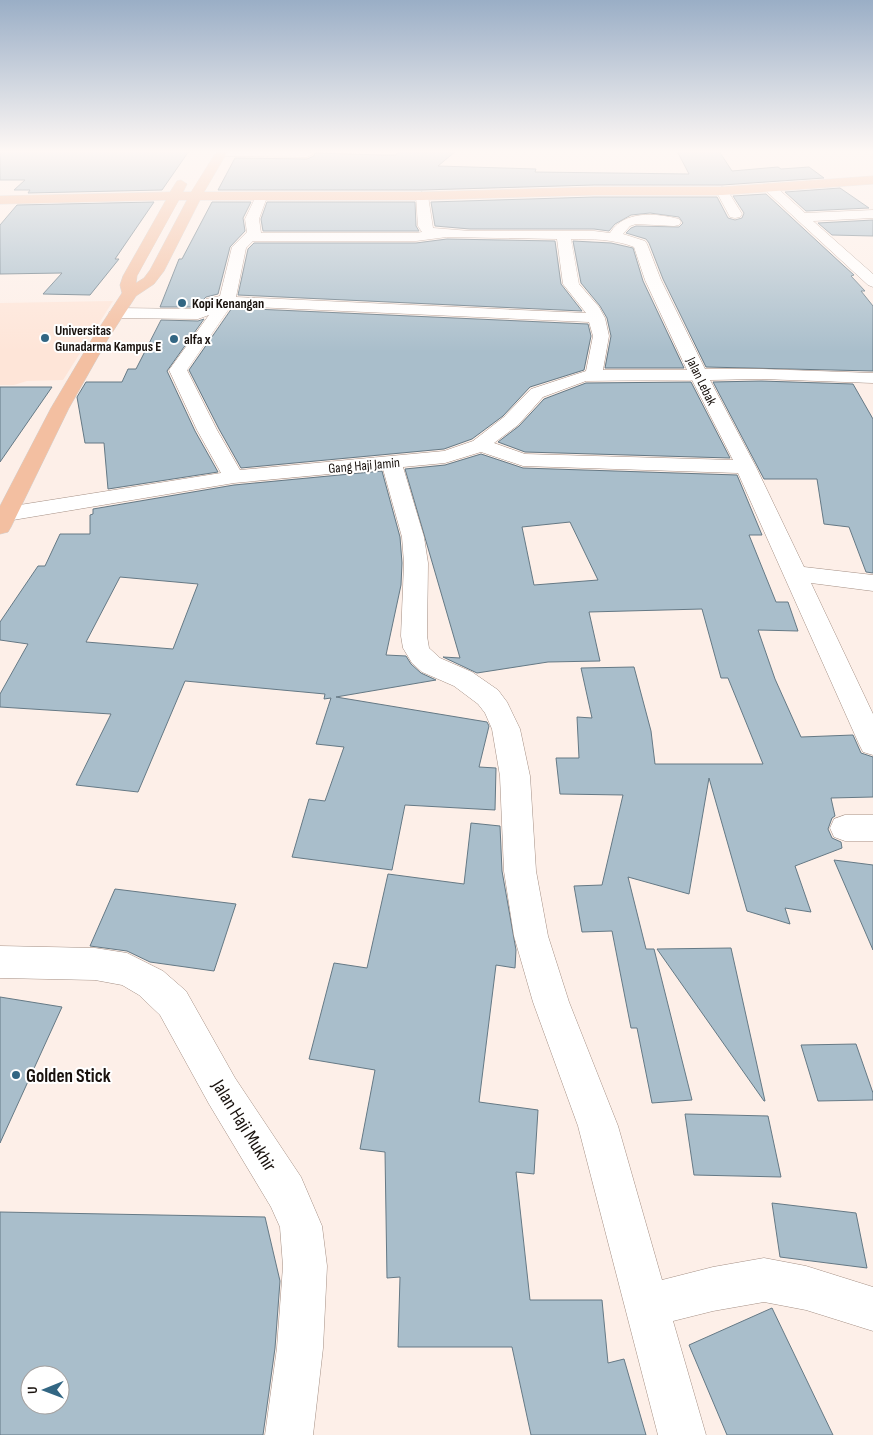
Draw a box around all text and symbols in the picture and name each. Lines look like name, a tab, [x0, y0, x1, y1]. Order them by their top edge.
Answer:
place label: Kopi Kenangan	[192, 295, 264, 312]
marker: Kopi Kenangan	[176, 297, 188, 309]
place label: Universitas Gunadarma Kampus E	[55, 322, 161, 355]
place label: alfa x	[184, 331, 211, 348]
marker: Universitas Gunadarma Kampus E	[39, 332, 51, 344]
marker: alfa x	[168, 333, 180, 345]
street label: Jalan Lebak	[682, 353, 721, 409]
street label: Gang Haji Jamin	[328, 454, 401, 477]
place label: Golden Stick	[26, 1065, 111, 1088]
marker: Golden Stick	[10, 1069, 22, 1081]
street label: Jalan Haji Mukhir	[206, 1075, 281, 1176]
north arrow	[20, 1365, 70, 1415]
text: U	[24, 1386, 41, 1394]

